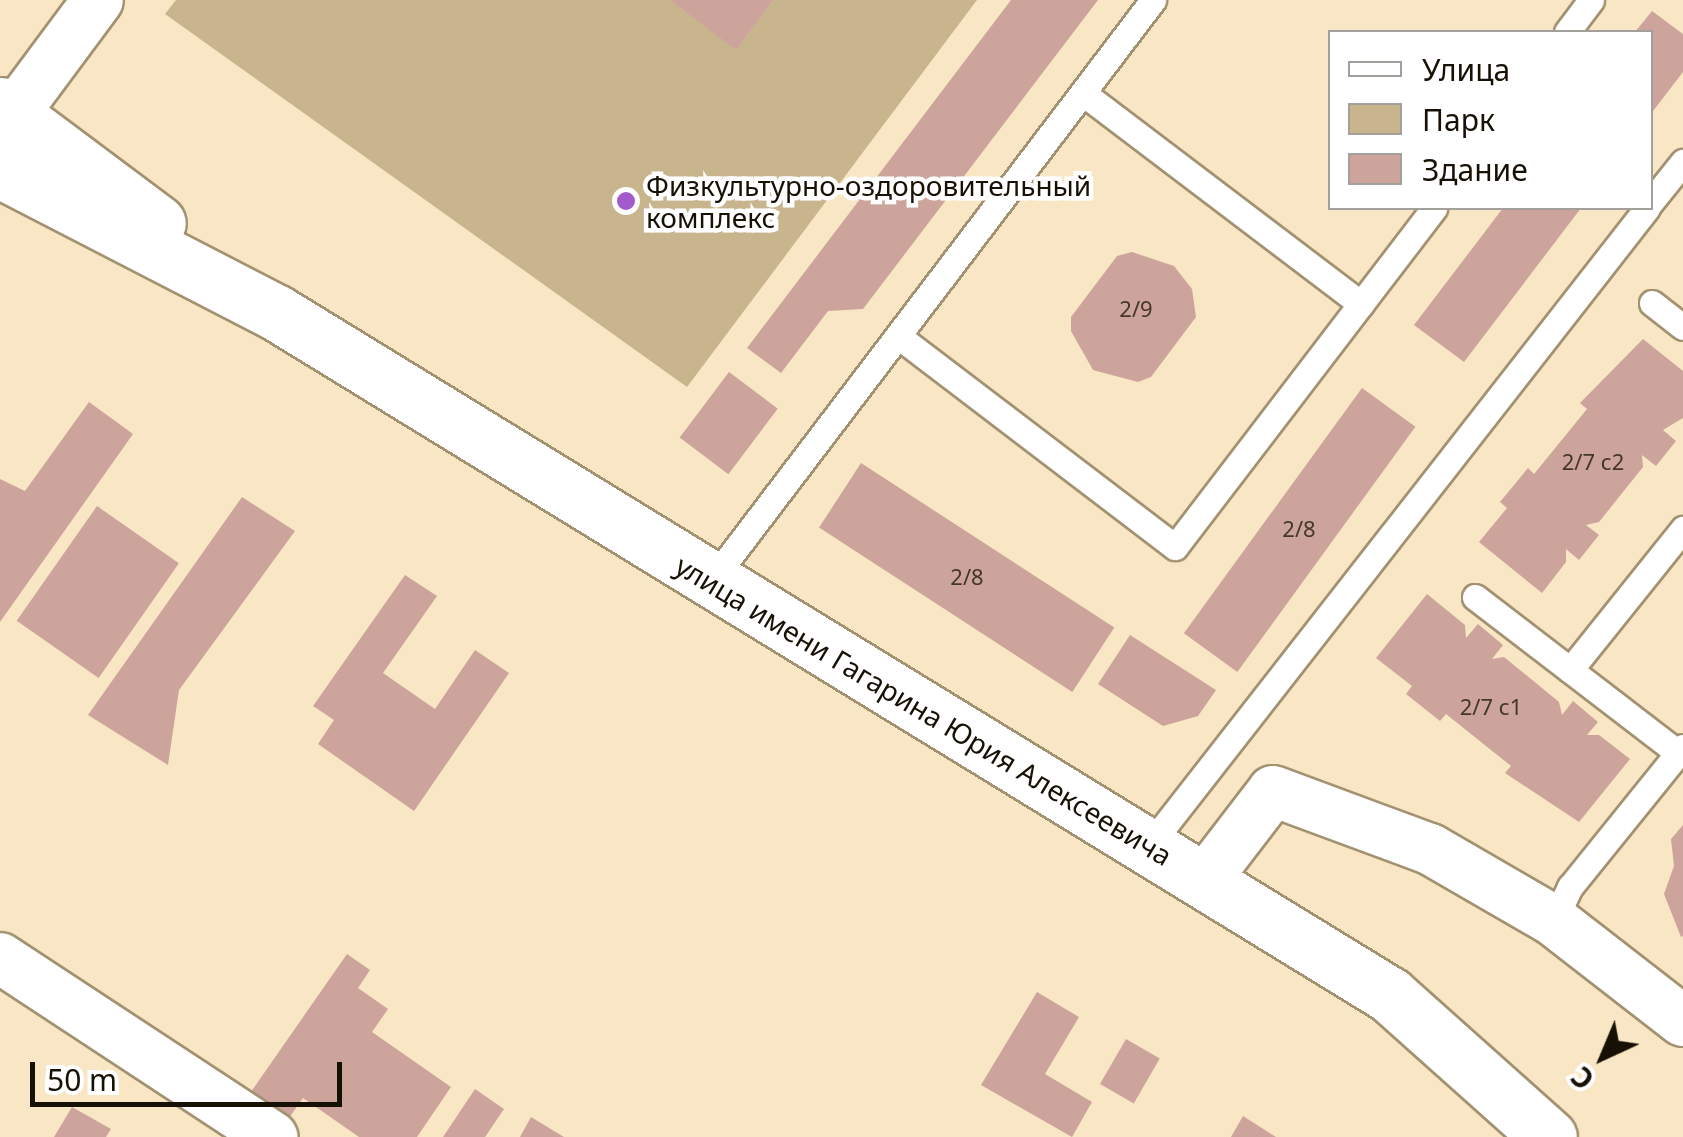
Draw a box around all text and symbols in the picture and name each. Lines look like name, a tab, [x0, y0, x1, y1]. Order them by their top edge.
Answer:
legend	[1328, 30, 1653, 210]
text: Улица	[1422, 49, 1510, 90]
text: Парк	[1422, 99, 1495, 140]
text: Здание	[1422, 149, 1528, 190]
place label: Физкультурно-оздоровительный комплекс	[646, 168, 1091, 234]
marker: Физкультурно-оздоровительный комплекс	[615, 190, 637, 212]
house number: 2/9	[1119, 296, 1153, 322]
house number: 2/7 с2	[1562, 449, 1624, 475]
house number: 2/8	[1282, 516, 1316, 542]
street label: улица имени Гагарина Юрия Алексеевича	[670, 548, 1178, 872]
house number: 2/8	[950, 564, 984, 590]
house number: 2/7 с1	[1460, 694, 1522, 720]
north arrow	[1553, 1007, 1653, 1107]
scale bar	[35, 1042, 348, 1104]
text: 50 m	[47, 1059, 117, 1100]
text: С	[1562, 1059, 1602, 1099]

